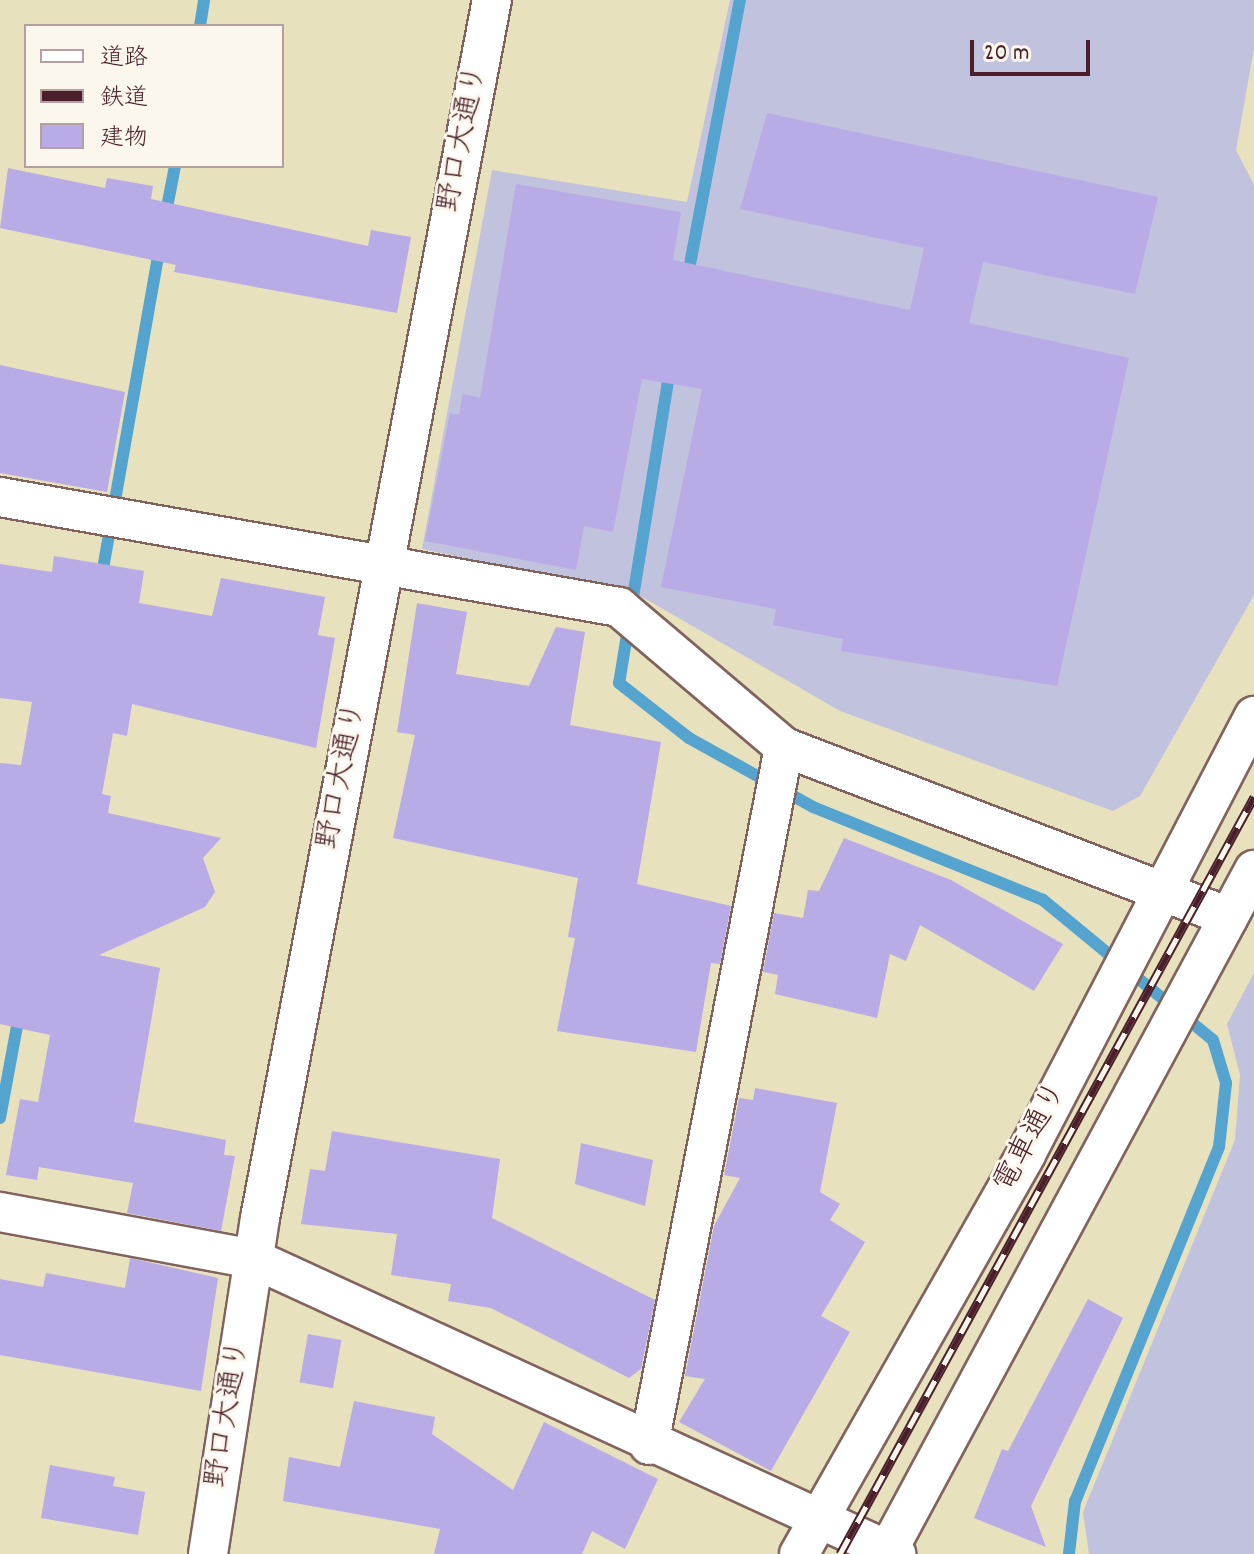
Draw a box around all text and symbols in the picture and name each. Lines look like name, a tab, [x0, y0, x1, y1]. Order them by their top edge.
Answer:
legend	[24, 24, 284, 168]
scale bar	[974, 24, 1094, 74]
text: 20 m	[984, 37, 1030, 71]
text: 道路	[100, 42, 148, 76]
street label: 野口大通り	[433, 62, 497, 216]
text: 鉄道	[100, 82, 148, 116]
text: 建物	[100, 122, 148, 156]
street label: 野口大通り	[312, 699, 376, 853]
street label: 電車通り	[989, 1077, 1077, 1199]
street label: 野口大通り	[200, 1337, 260, 1491]

